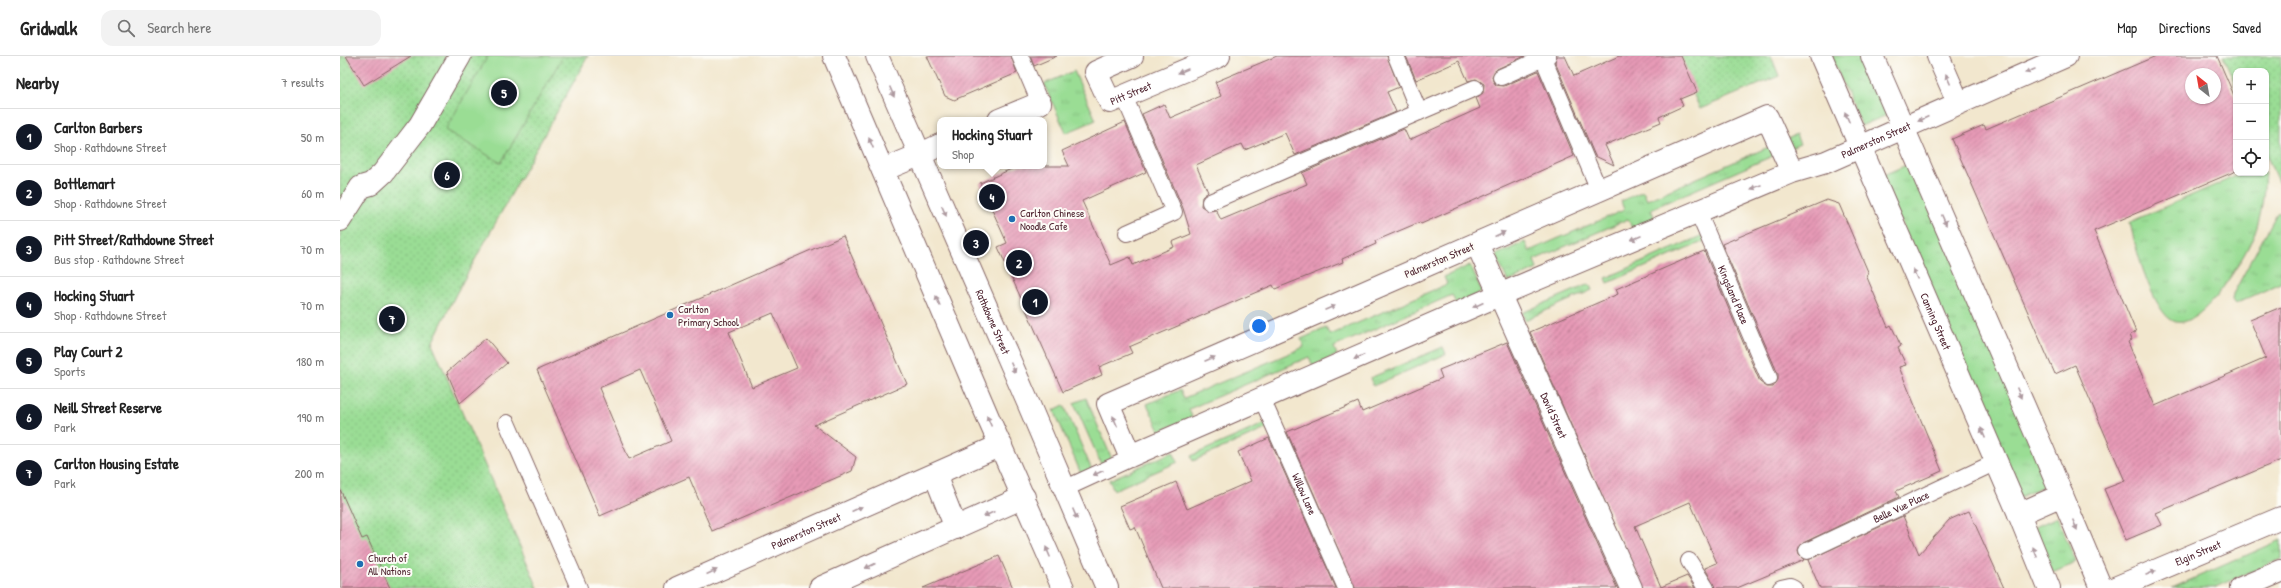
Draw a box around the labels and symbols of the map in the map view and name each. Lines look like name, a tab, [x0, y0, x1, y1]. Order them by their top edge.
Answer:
one-way arrow	[1177, 68, 1188, 74]
north arrow	[2185, 68, 2221, 104]
one-way arrow	[2023, 69, 2035, 75]
one-way arrow	[1945, 74, 1951, 85]
pin: 5	[491, 78, 517, 108]
street label: Pitt Street	[1108, 78, 1154, 108]
one-way arrow	[889, 86, 895, 97]
one-way arrow	[1844, 111, 1850, 122]
one-way arrow	[1917, 115, 1929, 122]
street label: Palmerston Street	[1839, 118, 1913, 161]
one-way arrow	[868, 136, 874, 148]
pin: 6	[434, 160, 460, 190]
pin: 4	[979, 182, 1005, 212]
one-way arrow	[1750, 185, 1762, 191]
one-way arrow	[941, 206, 947, 217]
place label: Carlton Chinese Noodle Cafe	[1020, 206, 1085, 233]
marker: Carlton Chinese Noodle Cafe	[1007, 214, 1017, 224]
one-way arrow	[1941, 215, 1947, 227]
pin: 3	[963, 228, 989, 258]
one-way arrow	[1495, 230, 1507, 236]
one-way arrow	[1630, 236, 1642, 242]
street label: Palmerston Street	[1402, 239, 1476, 281]
pin: 2	[1006, 248, 1032, 278]
street label: Kingsland Place	[1715, 263, 1752, 327]
one-way arrow	[1912, 268, 1918, 280]
street label: Rathdowne Street	[973, 287, 1013, 357]
pin: 1	[1022, 287, 1048, 317]
street label: Canning Street	[1917, 291, 1954, 352]
one-way arrow	[935, 295, 941, 307]
place label: Carlton Primary School	[678, 302, 739, 329]
one-way arrow	[1472, 302, 1483, 308]
pin: 7	[379, 304, 405, 334]
one-way arrow	[1324, 304, 1336, 310]
marker: Carlton Primary School	[665, 310, 675, 320]
your location	[1249, 316, 1269, 336]
one-way arrow	[1353, 354, 1364, 360]
one-way arrow	[1205, 356, 1217, 362]
one-way arrow	[1010, 363, 1016, 374]
one-way arrow	[2016, 387, 2022, 399]
street label: David Street	[1537, 390, 1570, 441]
one-way arrow	[986, 415, 992, 426]
one-way arrow	[1112, 415, 1118, 426]
one-way arrow	[1980, 427, 1986, 438]
one-way arrow	[1091, 471, 1103, 477]
street label: Willow Lane	[1289, 471, 1320, 517]
street label: Belle Vue Place	[1871, 487, 1932, 526]
one-way arrow	[852, 506, 863, 512]
one-way arrow	[1072, 508, 1078, 520]
street label: Palmerston Street	[769, 510, 843, 552]
one-way arrow	[984, 511, 995, 517]
one-way arrow	[2072, 520, 2078, 531]
street label: Elgin Street	[2173, 537, 2223, 569]
one-way arrow	[2031, 545, 2037, 557]
one-way arrow	[1045, 547, 1051, 558]
place label: Church of All Nations	[368, 551, 411, 578]
marker: Church of All Nations	[355, 559, 365, 569]
one-way arrow	[865, 563, 876, 569]
one-way arrow	[707, 569, 719, 575]
one-way arrow	[2146, 569, 2158, 575]

